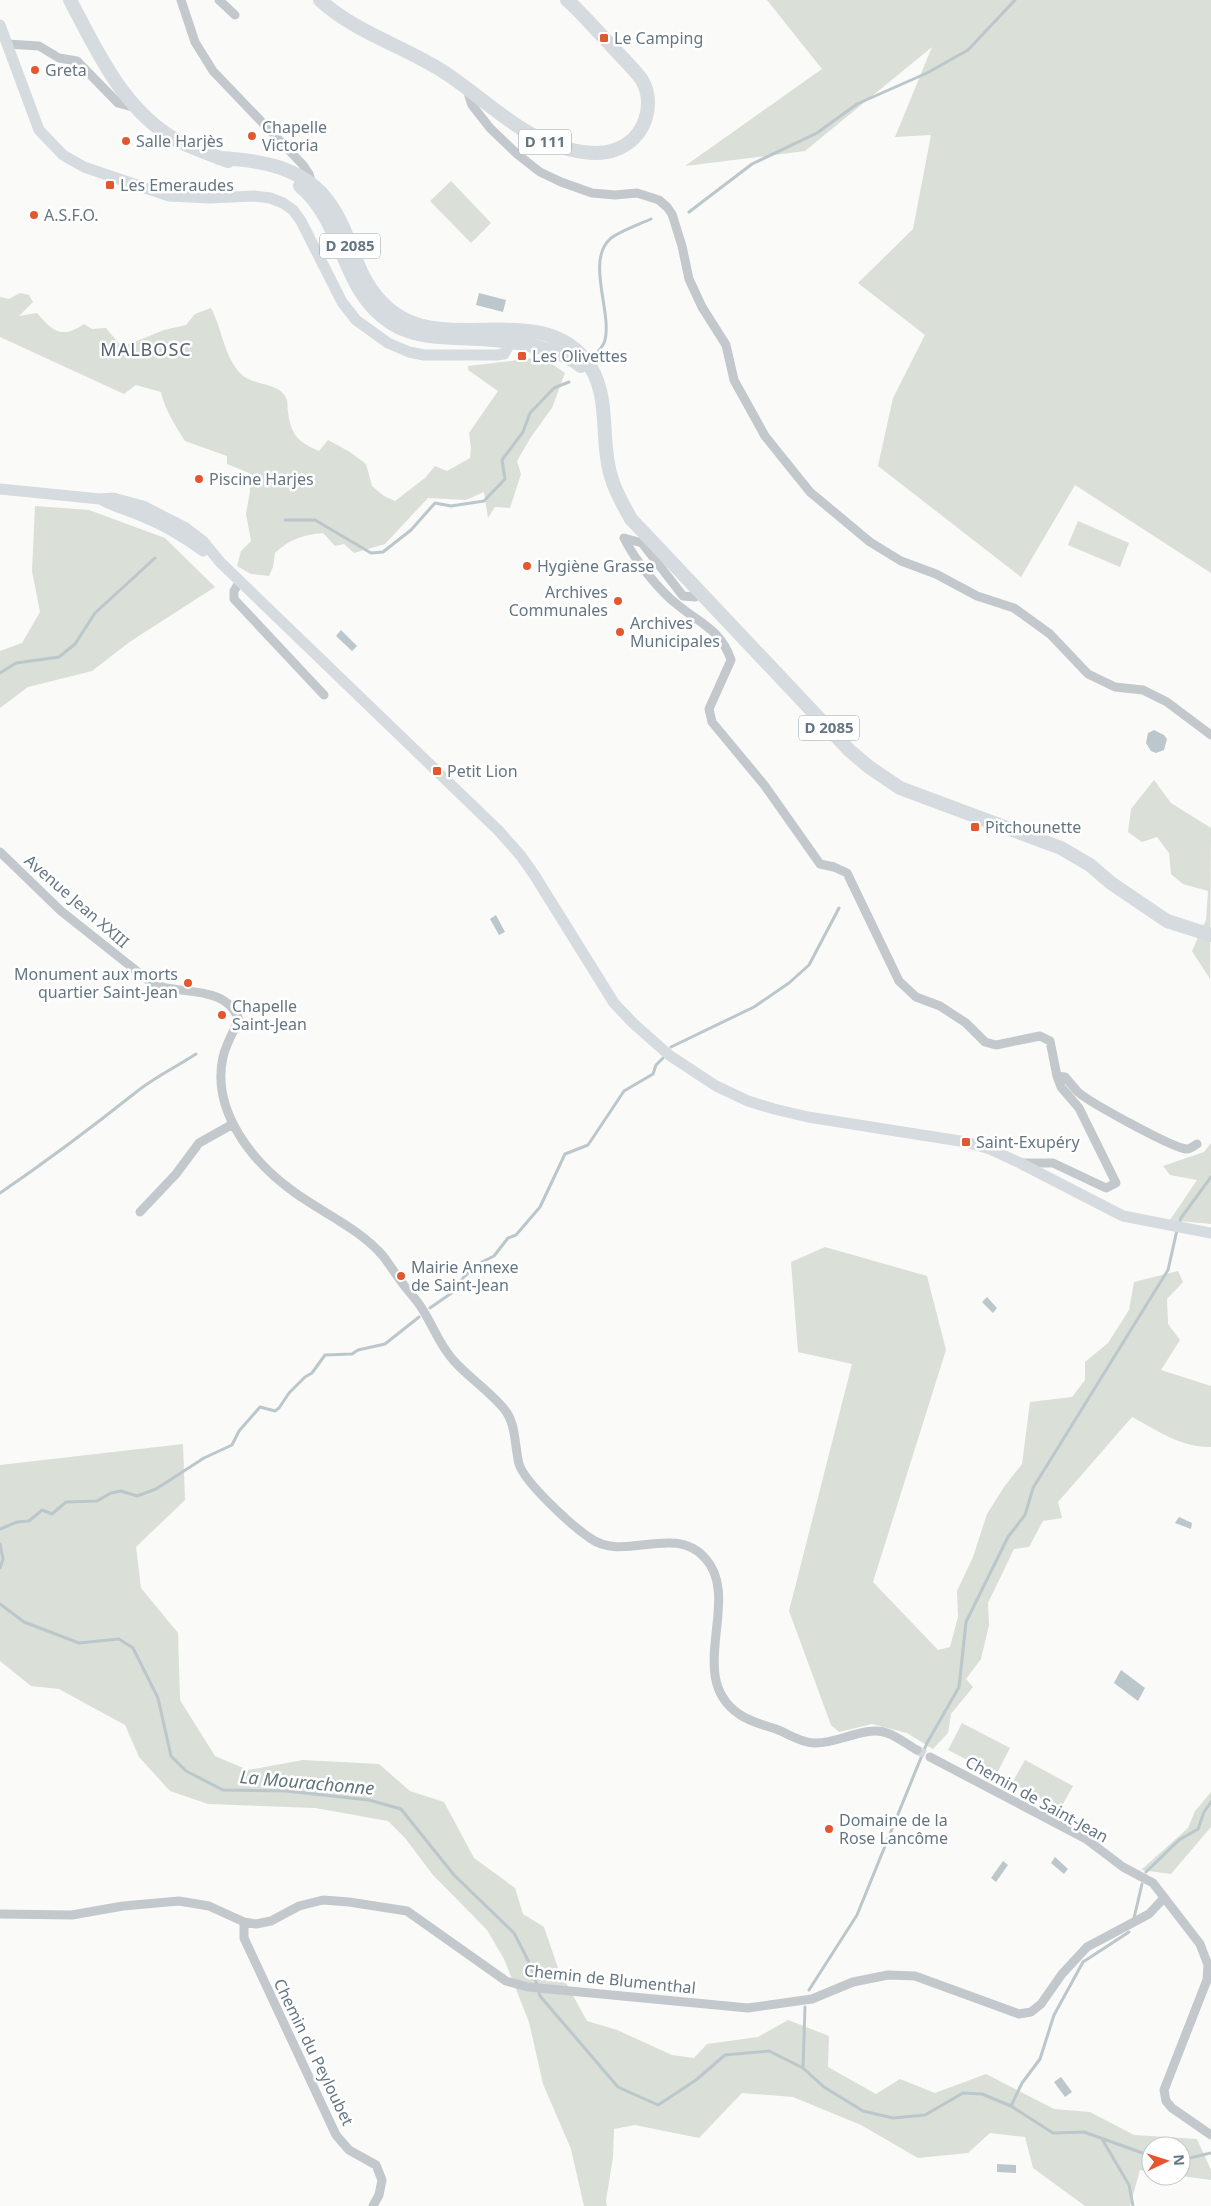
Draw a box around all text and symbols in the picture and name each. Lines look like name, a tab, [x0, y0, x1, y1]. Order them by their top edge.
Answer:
place label: Le Camping	[614, 27, 703, 49]
marker: Le Camping	[598, 32, 610, 44]
place label: Greta	[45, 59, 87, 81]
marker: Greta	[29, 64, 41, 76]
place label: Chapelle Victoria	[262, 116, 327, 156]
place label: Salle Harjès	[136, 130, 223, 152]
marker: Chapelle Victoria	[246, 130, 258, 142]
road number: D 111	[519, 130, 571, 154]
marker: Salle Harjès	[120, 135, 132, 147]
place label: Les Emeraudes	[120, 174, 234, 196]
marker: Les Emeraudes	[104, 179, 116, 191]
place label: A.S.F.O.	[44, 204, 99, 226]
marker: A.S.F.O.	[28, 209, 40, 221]
road number: D 2085	[320, 234, 380, 258]
district label: MALBOSC	[100, 337, 192, 361]
place label: Les Olivettes	[532, 345, 627, 367]
marker: Les Olivettes	[516, 350, 528, 362]
place label: Piscine Harjes	[209, 468, 314, 490]
marker: Piscine Harjes	[193, 473, 205, 485]
place label: Hygiène Grasse	[537, 555, 654, 577]
marker: Hygiène Grasse	[521, 560, 533, 572]
place label: Archives Communales	[509, 581, 608, 621]
marker: Archives Communales	[612, 595, 624, 607]
place label: Archives Municipales	[630, 612, 720, 652]
marker: Archives Municipales	[614, 626, 626, 638]
road number: D 2085	[799, 716, 859, 740]
place label: Petit Lion	[447, 760, 518, 782]
marker: Petit Lion	[431, 765, 443, 777]
place label: Pitchounette	[985, 816, 1081, 838]
marker: Pitchounette	[969, 821, 981, 833]
street label: Avenue Jean XXIII	[20, 849, 134, 953]
place label: Monument aux morts quartier Saint-Jean	[14, 963, 178, 1003]
marker: Monument aux morts quartier Saint-Jean	[182, 977, 194, 989]
place label: Chapelle Saint-Jean	[232, 995, 307, 1035]
marker: Chapelle Saint-Jean	[216, 1009, 228, 1021]
place label: Saint-Exupéry	[976, 1131, 1080, 1153]
marker: Saint-Exupéry	[960, 1136, 972, 1148]
place label: Mairie Annexe de Saint-Jean	[411, 1256, 518, 1296]
marker: Mairie Annexe de Saint-Jean	[395, 1270, 407, 1282]
street label: Chemin de Saint-Jean	[962, 1751, 1112, 1847]
water label: La Mourachonne	[239, 1764, 375, 1800]
place label: Domaine de la Rose Lancôme	[839, 1809, 948, 1849]
marker: Domaine de la Rose Lancôme	[823, 1823, 835, 1835]
street label: Chemin de Blumenthal	[523, 1959, 697, 1999]
street label: Chemin du Peyloubet	[269, 1975, 359, 2129]
north arrow	[1141, 2136, 1191, 2186]
text: N	[1170, 2154, 1189, 2166]

